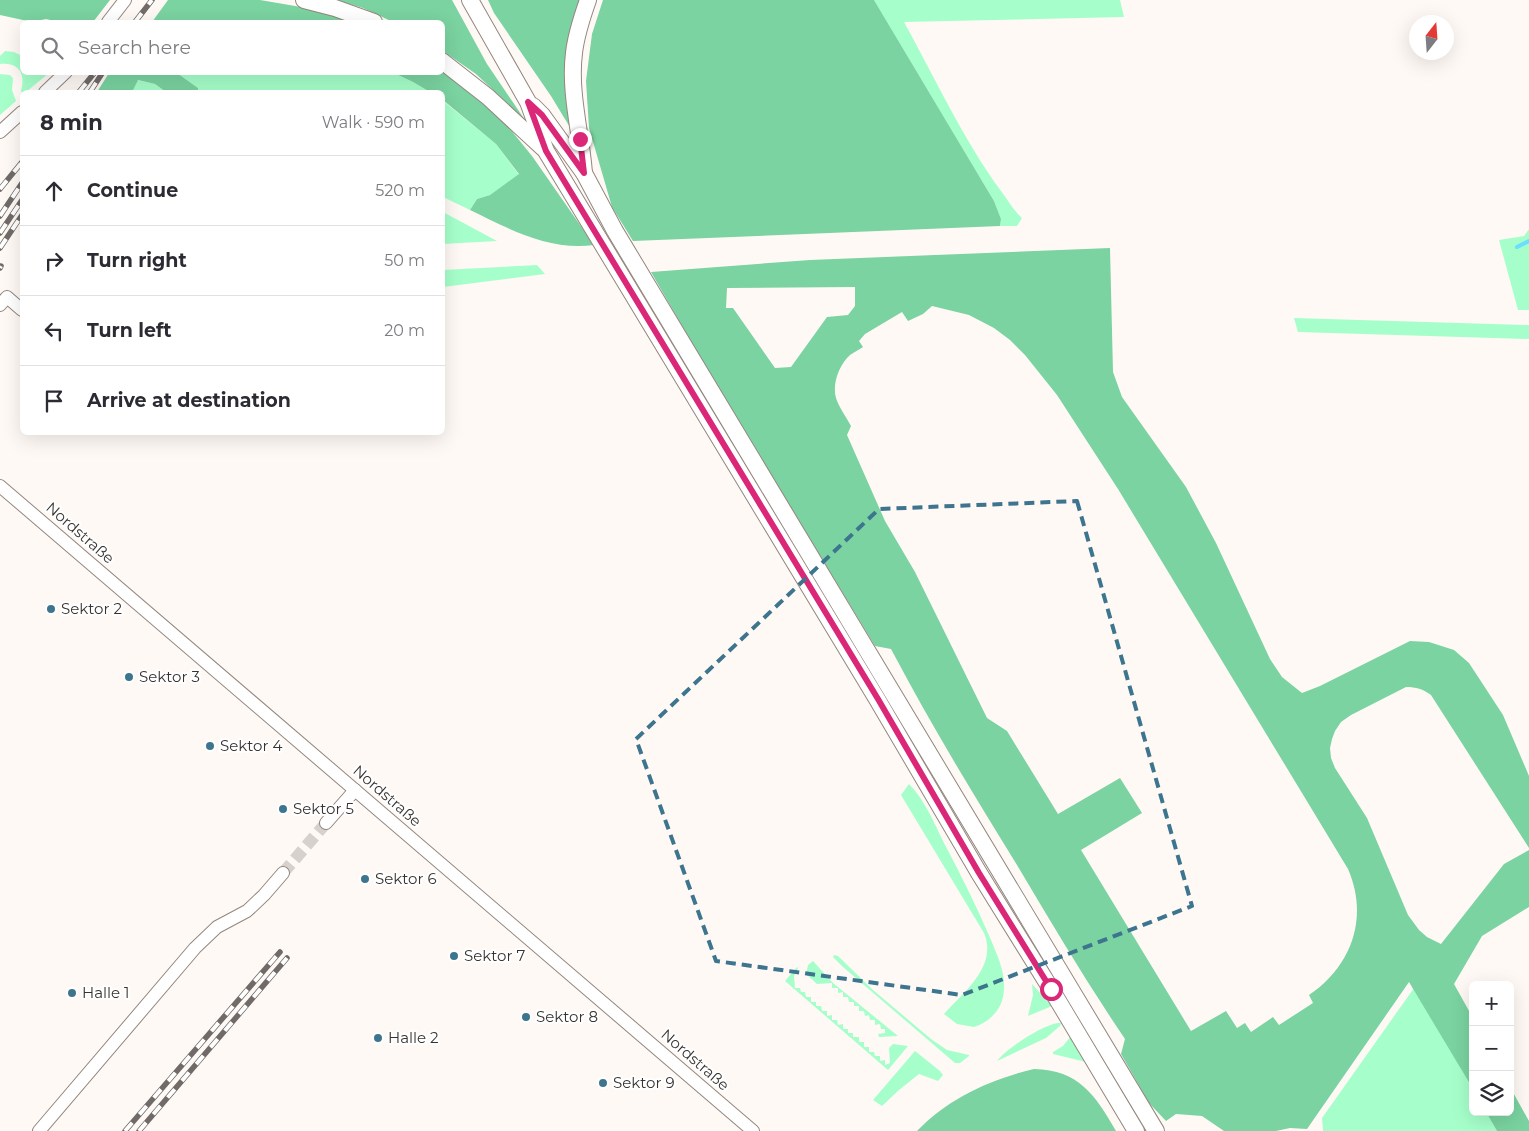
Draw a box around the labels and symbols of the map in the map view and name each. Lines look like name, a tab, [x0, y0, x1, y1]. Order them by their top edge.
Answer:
north arrow	[1409, 15, 1454, 60]
route end	[569, 128, 592, 151]
street label: Nordstraße	[42, 498, 118, 567]
place label: Sektor 2	[61, 599, 122, 618]
marker: Sektor 2	[45, 603, 57, 615]
place label: Sektor 3	[139, 667, 200, 686]
marker: Sektor 3	[123, 671, 135, 683]
place label: Sektor 4	[220, 736, 282, 755]
marker: Sektor 4	[204, 740, 216, 752]
street label: Nordstraße	[349, 761, 425, 830]
place label: Sektor 5	[293, 799, 354, 818]
marker: Sektor 5	[277, 803, 289, 815]
place label: Sektor 6	[375, 869, 437, 888]
marker: Sektor 6	[359, 873, 371, 885]
place label: Sektor 7	[464, 946, 525, 965]
marker: Sektor 7	[448, 950, 460, 962]
route start	[1040, 978, 1063, 1001]
place label: Halle 1	[82, 983, 130, 1002]
marker: Halle 1	[66, 987, 78, 999]
place label: Sektor 8	[536, 1007, 598, 1026]
marker: Sektor 8	[520, 1011, 532, 1023]
street label: Nordstraße	[657, 1025, 733, 1094]
place label: Halle 2	[388, 1028, 439, 1047]
marker: Halle 2	[372, 1032, 384, 1044]
place label: Sektor 9	[613, 1073, 675, 1092]
marker: Sektor 9	[597, 1077, 609, 1089]

